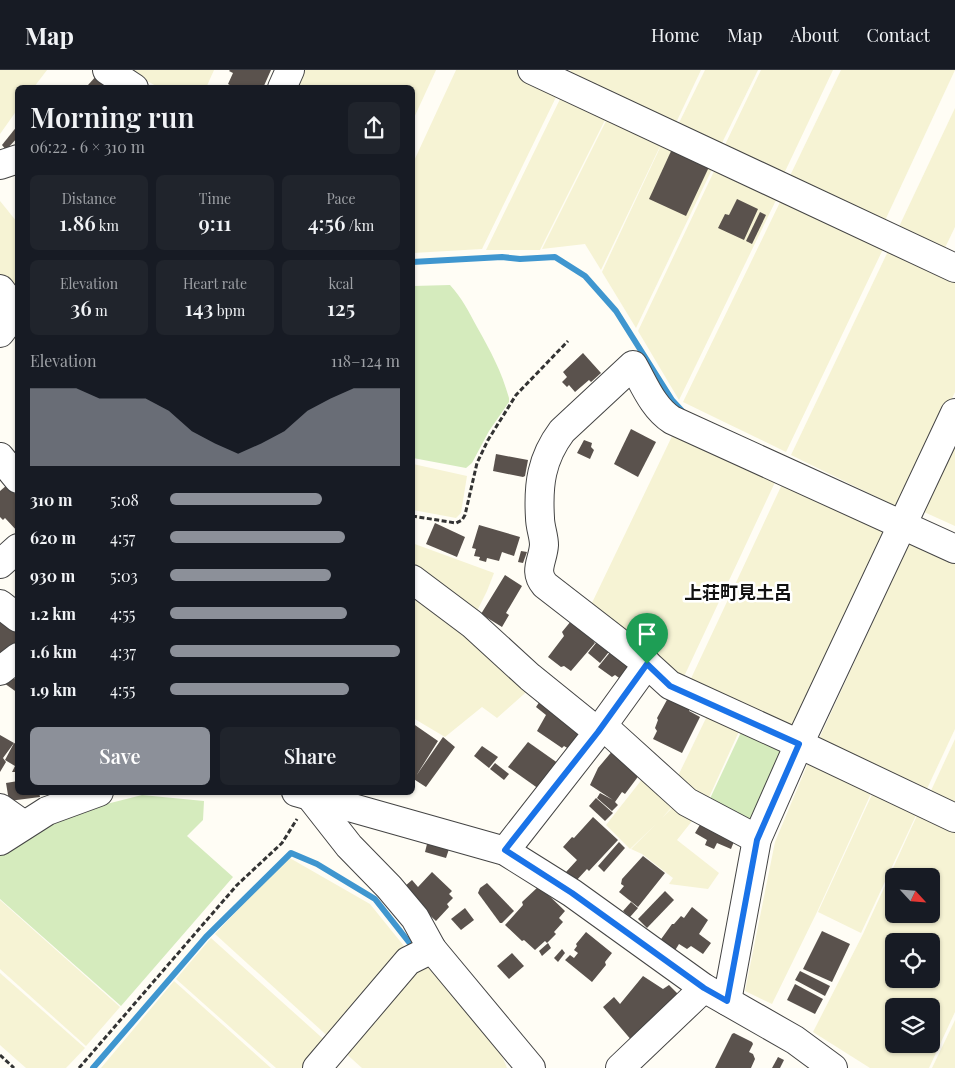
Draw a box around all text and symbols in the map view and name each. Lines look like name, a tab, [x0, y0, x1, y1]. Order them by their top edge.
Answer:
text: Map	[25, 19, 74, 51]
text: Home	[651, 23, 699, 47]
text: Map	[727, 23, 762, 47]
text: About	[790, 23, 839, 47]
text: Contact	[867, 23, 930, 47]
text: Morning run	[30, 98, 194, 135]
button: share	[348, 102, 400, 154]
text: 06:22 · 6 × 310 m	[30, 136, 145, 157]
text: Distance	[62, 189, 116, 208]
text: Time	[199, 189, 231, 208]
text: Pace	[327, 189, 355, 208]
text: 1.86	[59, 208, 96, 236]
text: 9:11	[198, 208, 232, 236]
text: 4:56	[308, 208, 345, 236]
text: km	[96, 216, 119, 235]
text: /km	[345, 216, 374, 235]
text: Elevation	[60, 274, 118, 293]
text: Heart rate	[183, 274, 247, 293]
text: kcal	[328, 274, 354, 293]
text: 36	[70, 293, 92, 321]
text: 143	[185, 293, 213, 321]
text: 125	[327, 293, 355, 321]
text: m	[92, 301, 108, 320]
text: bpm	[213, 301, 245, 320]
text: Elevation	[30, 350, 97, 371]
text: 118–124 m	[331, 350, 400, 371]
text: 310 m	[30, 489, 72, 510]
text: 5:08	[110, 489, 139, 510]
text: 620 m	[30, 527, 76, 548]
text: 4:57	[110, 527, 135, 548]
text: 930 m	[30, 565, 75, 586]
text: 5:03	[110, 565, 138, 586]
district label: 上荘町見土呂	[684, 580, 792, 604]
text: 1.2 km	[30, 603, 76, 624]
text: 4:55	[110, 603, 135, 624]
pin	[626, 613, 668, 664]
icon: arrive	[633, 620, 661, 648]
text: 1.6 km	[30, 641, 77, 662]
text: 4:37	[110, 641, 136, 662]
text: 1.9 km	[30, 679, 77, 700]
text: 4:55	[110, 679, 135, 700]
button: Save	[30, 727, 210, 785]
button: Share	[220, 727, 400, 785]
north arrow	[885, 868, 940, 922]
map controls	[885, 868, 940, 1053]
button: locate	[885, 933, 940, 988]
button: layers	[885, 998, 940, 1053]

